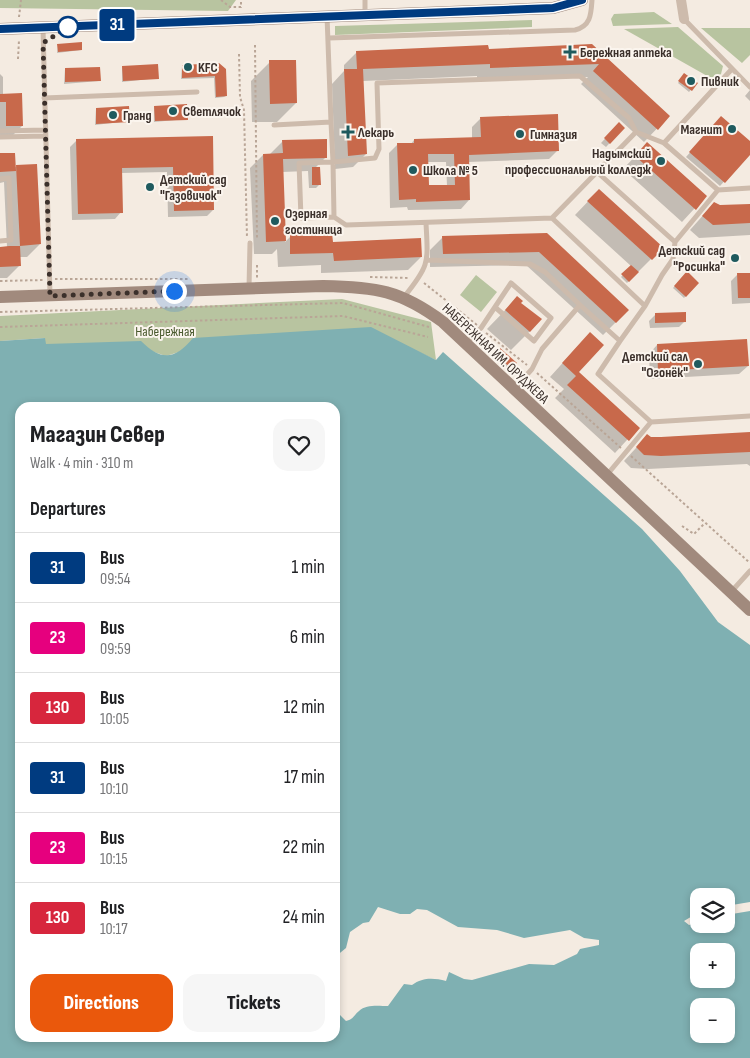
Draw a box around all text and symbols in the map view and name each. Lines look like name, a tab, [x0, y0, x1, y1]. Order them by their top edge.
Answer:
line badge: 31	[94, 9, 140, 41]
text: 31	[109, 14, 125, 35]
unlabelled marker	[57, 16, 79, 38]
place label: Бережная аптека	[580, 44, 672, 61]
marker: Бережная аптека	[564, 46, 576, 58]
place label: KFC	[198, 59, 218, 76]
marker: KFC	[182, 61, 194, 73]
place label: Пивник	[701, 73, 739, 90]
marker: Пивник	[685, 75, 697, 87]
place label: Светлячок	[183, 103, 241, 120]
marker: Светлячок	[167, 105, 179, 117]
place label: Гранд	[123, 107, 151, 124]
marker: Гранд	[107, 109, 119, 121]
place label: Магнит	[680, 121, 722, 138]
marker: Магнит	[726, 123, 738, 135]
place label: Лекарь	[357, 124, 394, 141]
marker: Лекарь	[342, 126, 354, 138]
place label: Гимназия	[530, 126, 577, 143]
marker: Гимназия	[514, 128, 526, 140]
place label: Надымский профессиональный колледж	[505, 145, 652, 178]
marker: Надымский профессиональный колледж	[655, 155, 667, 167]
place label: Школа № 5	[423, 162, 478, 179]
marker: Школа № 5	[407, 164, 419, 176]
place label: Детский сад "Газовичок"	[160, 171, 226, 204]
marker: Детский сад "Газовичок"	[144, 181, 156, 193]
place label: Озерная гостиница	[285, 205, 343, 238]
marker: Озерная гостиница	[269, 215, 281, 227]
place label: Детский сад "Росинка"	[659, 242, 725, 275]
marker: Детский сад "Росинка"	[729, 252, 741, 264]
your location	[162, 279, 187, 304]
street label: НАБЕРЕЖНАЯ ИМ. ОРУДЖЕВА	[439, 299, 553, 408]
park label: Набережная	[135, 323, 195, 340]
place label: Детский сал "Огонёк"	[622, 348, 688, 381]
marker: Детский сал "Огонёк"	[692, 358, 704, 370]
button: heart	[273, 419, 325, 471]
text: Магазин Север	[30, 420, 165, 449]
text: Walk · 4 min · 310 m	[30, 454, 133, 473]
text: Departures	[30, 498, 106, 521]
text: Bus	[100, 547, 125, 570]
text: 1 min	[291, 556, 325, 579]
text: 31	[50, 557, 65, 578]
text: 09:54	[100, 570, 130, 589]
text: Bus	[100, 617, 125, 640]
text: 6 min	[290, 626, 325, 649]
text: 23	[50, 627, 65, 648]
text: 09:59	[100, 640, 131, 659]
text: Bus	[100, 687, 125, 710]
text: 12 min	[283, 696, 325, 719]
text: 130	[46, 697, 69, 718]
text: 10:05	[100, 710, 129, 729]
text: Bus	[100, 757, 125, 780]
text: 17 min	[284, 766, 325, 789]
text: 31	[50, 767, 65, 788]
text: 10:10	[100, 780, 128, 799]
text: Bus	[100, 827, 125, 850]
text: 22 min	[282, 836, 325, 859]
text: 23	[50, 837, 65, 858]
text: 10:15	[100, 850, 128, 869]
map controls	[690, 888, 735, 1043]
button: layers	[690, 888, 735, 933]
text: Bus	[100, 897, 125, 920]
text: 24 min	[282, 906, 325, 929]
text: 130	[46, 907, 69, 928]
text: 10:17	[100, 920, 128, 939]
button: +	[690, 943, 735, 988]
button: Directions	[30, 974, 173, 1032]
button: Tickets	[183, 974, 325, 1032]
button: −	[690, 998, 735, 1043]

